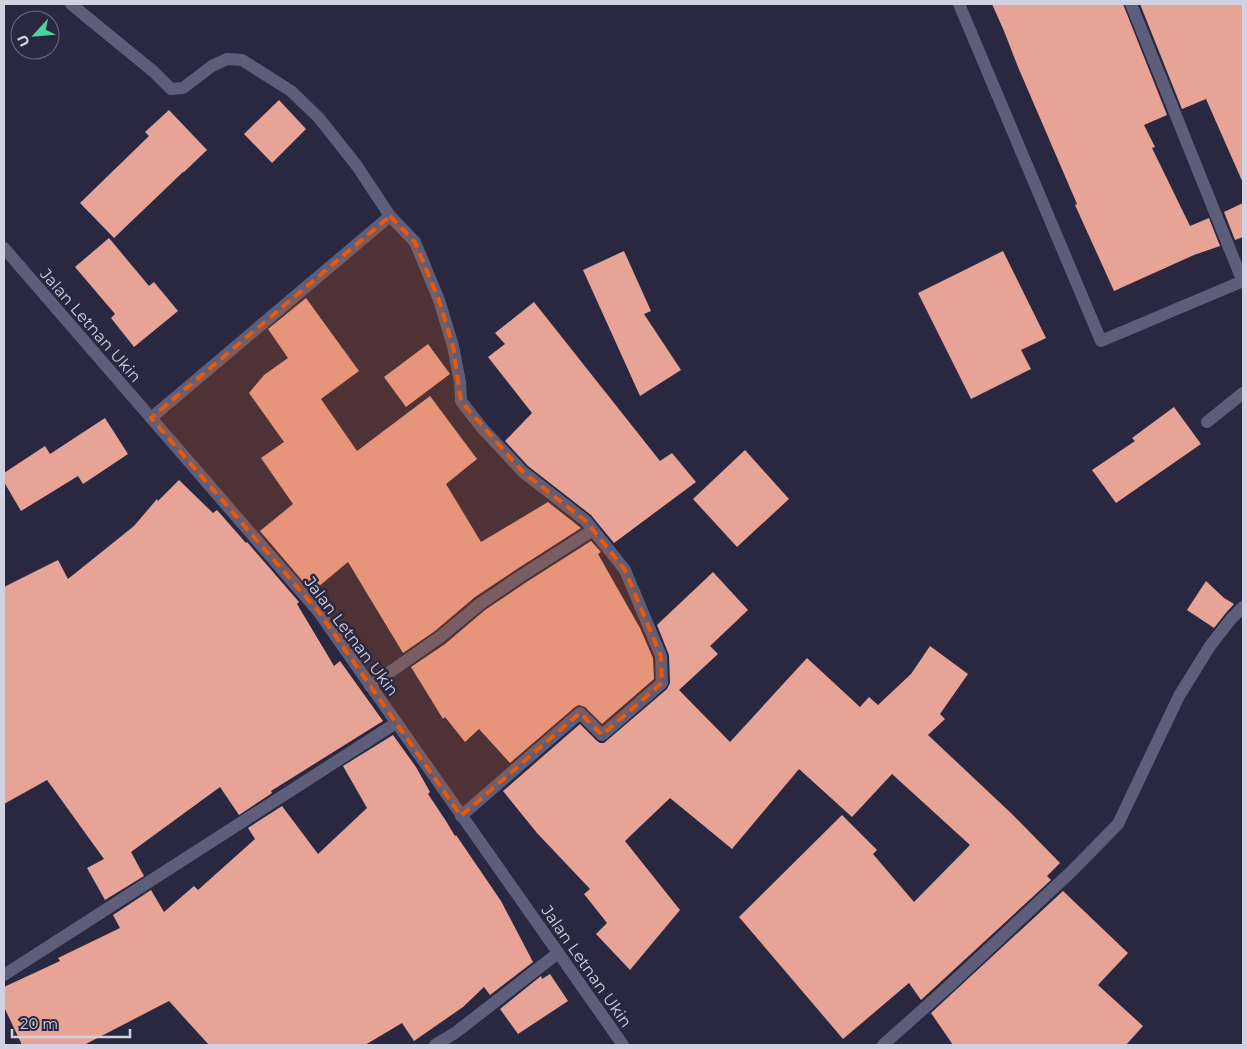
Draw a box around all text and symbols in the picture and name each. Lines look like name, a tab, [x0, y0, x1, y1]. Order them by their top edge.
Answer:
north arrow	[10, 10, 60, 60]
text: U	[13, 32, 34, 50]
street label: Jalan Letnan Ukin	[35, 264, 145, 386]
street label: Jalan Letnan Ukin	[300, 572, 403, 700]
street label: Jalan Letnan Ukin	[537, 901, 636, 1031]
scale bar	[12, 1006, 130, 1038]
text: 20 m	[20, 1014, 58, 1033]

